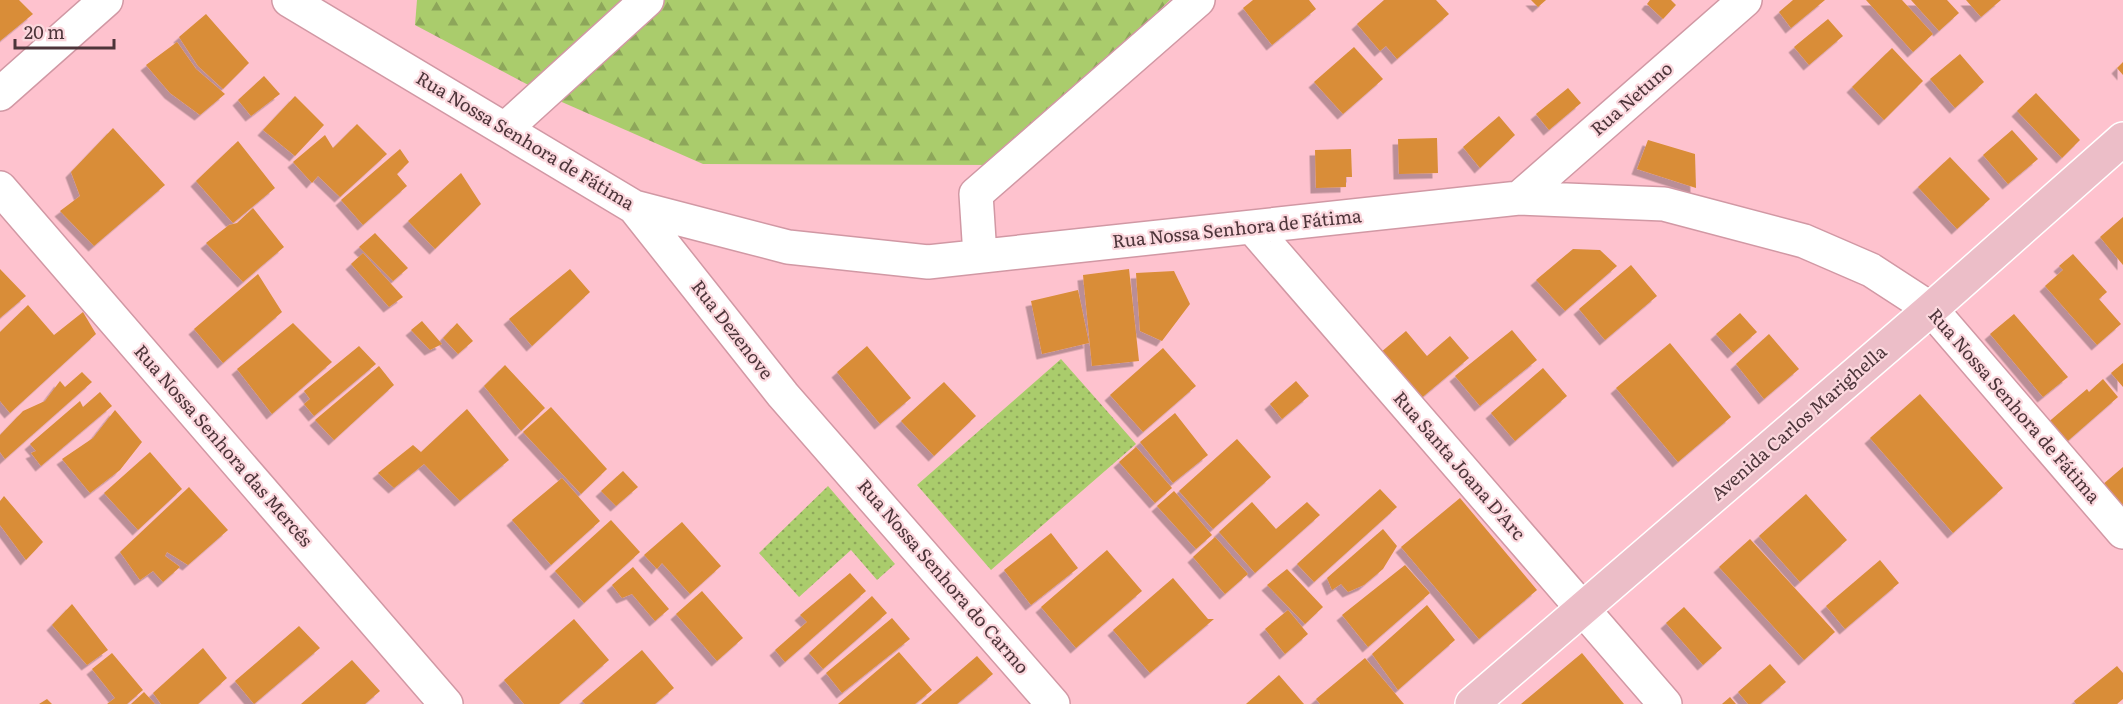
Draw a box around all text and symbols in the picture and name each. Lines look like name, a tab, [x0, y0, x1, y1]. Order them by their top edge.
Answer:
scale bar	[15, 12, 114, 50]
text: 20 m	[24, 18, 65, 45]
street label: Rua Netuno	[1584, 55, 1678, 141]
street label: Rua Nossa Senhora de Fátima	[411, 64, 640, 216]
street label: Rua Nossa Senhora de Fátima	[1111, 201, 1363, 254]
street label: Rua Dezenove	[686, 274, 781, 384]
street label: Rua Nossa Senhora de Fátima	[1923, 302, 2108, 509]
street label: Rua Nossa Senhora das Mercês	[129, 338, 320, 552]
street label: Avenida Carlos Marighella	[1704, 338, 1892, 506]
street label: Rua Santa Joana D'Arc	[1388, 385, 1533, 545]
street label: Rua Nossa Senhora do Carmo	[852, 473, 1036, 679]

